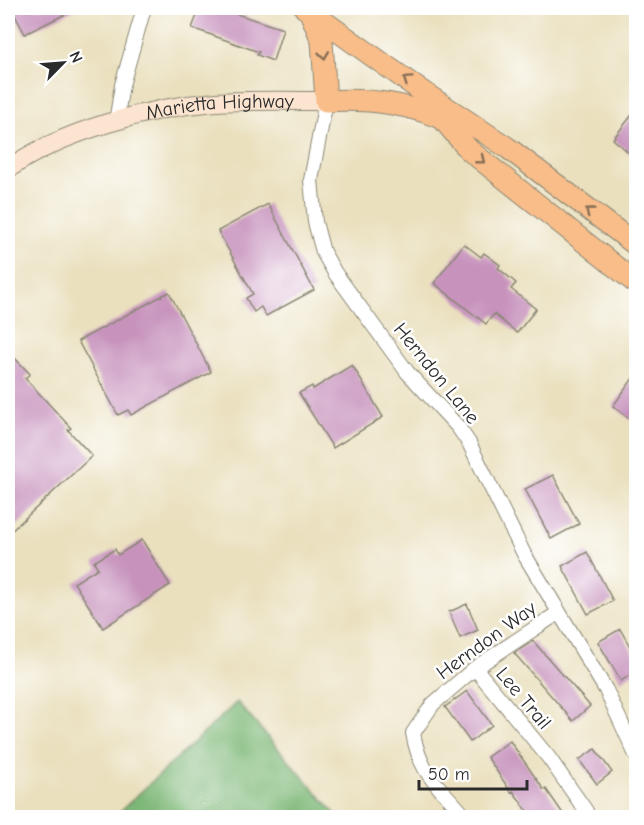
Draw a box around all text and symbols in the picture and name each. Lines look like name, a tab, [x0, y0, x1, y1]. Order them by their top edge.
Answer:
north arrow	[33, 33, 93, 93]
text: N	[65, 49, 86, 66]
one-way arrow	[317, 50, 329, 59]
one-way arrow	[403, 76, 414, 87]
street label: Marietta Highway	[144, 90, 294, 125]
one-way arrow	[474, 152, 485, 163]
one-way arrow	[585, 207, 596, 218]
street label: Herndon Lane	[389, 318, 484, 429]
street label: Herndon Way	[432, 596, 541, 684]
street label: Lee Trail	[491, 663, 556, 734]
scale bar	[419, 753, 527, 791]
text: 50 m	[428, 764, 470, 785]

